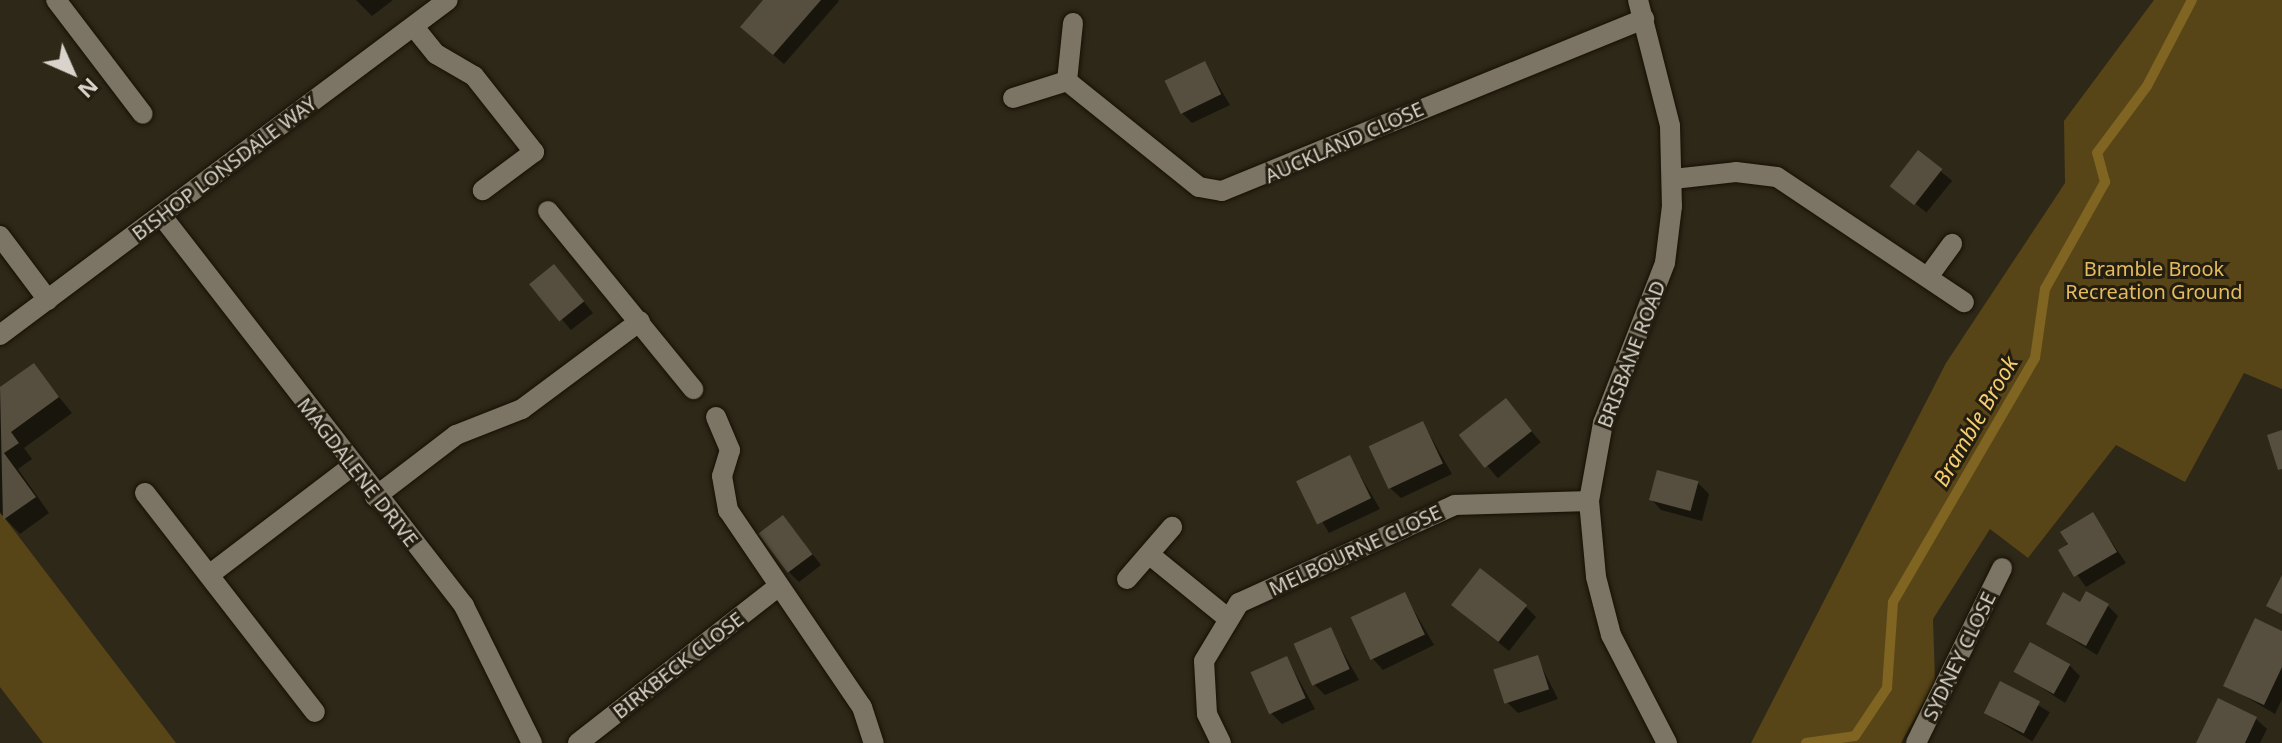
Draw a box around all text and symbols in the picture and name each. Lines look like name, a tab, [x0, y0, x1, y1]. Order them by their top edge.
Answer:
north arrow	[32, 32, 112, 112]
text: N	[72, 72, 106, 106]
street label: BISHOP LONSDALE WAY	[127, 91, 321, 245]
street label: AUCKLAND CLOSE	[1261, 96, 1427, 188]
park label: Bramble Brook Recreation Ground	[2065, 257, 2243, 304]
street label: BRISBANE ROAD	[1592, 277, 1670, 431]
water label: Bramble Brook	[1927, 351, 2023, 491]
street label: MAGDALENE DRIVE	[292, 393, 424, 551]
street label: MELBOURNE CLOSE	[1265, 500, 1445, 600]
street label: SYDNEY CLOSE	[1917, 588, 2001, 724]
street label: BIRKBECK CLOSE	[608, 606, 748, 724]

